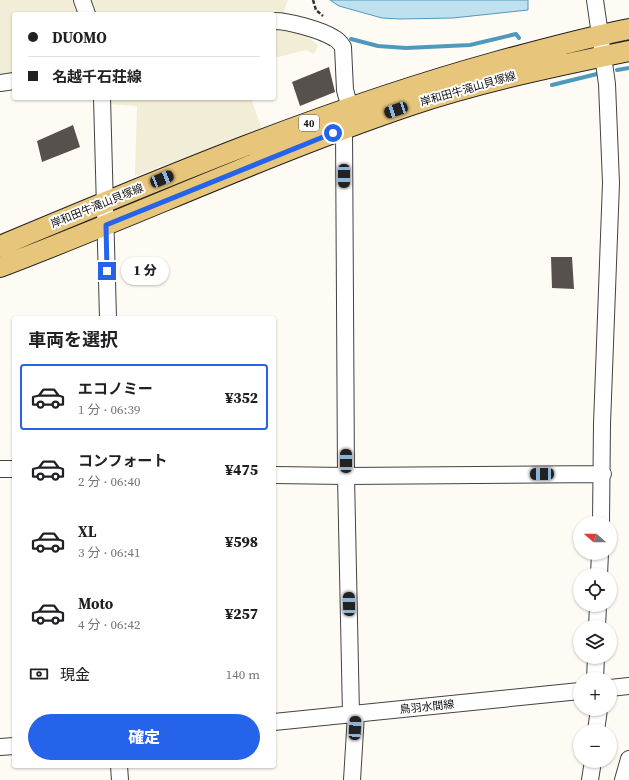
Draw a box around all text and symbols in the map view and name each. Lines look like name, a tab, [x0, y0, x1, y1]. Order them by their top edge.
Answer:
text: DUOMO	[52, 27, 107, 48]
text: 名越千石荘線	[52, 66, 142, 87]
street label: 岸和田牛滝山貝塚線	[418, 68, 518, 110]
car	[383, 100, 409, 120]
road number: 40	[299, 115, 319, 131]
route start	[324, 124, 342, 142]
car	[338, 164, 350, 188]
car	[149, 169, 175, 189]
street label: 岸和田牛滝山貝塚線	[48, 181, 146, 231]
callout: 1 分	[121, 257, 169, 285]
route end	[98, 262, 116, 280]
text: 1 分	[134, 262, 156, 279]
text: 車両を選択	[28, 327, 118, 352]
text: エコノミー	[78, 378, 153, 399]
icon: car	[30, 379, 66, 415]
text: ¥352	[225, 387, 258, 408]
text: 1 分 · 06:39	[78, 401, 140, 418]
car	[340, 449, 352, 473]
text: コンフォート	[78, 450, 168, 471]
icon: car	[30, 451, 66, 487]
text: ¥475	[225, 459, 258, 480]
car	[530, 468, 554, 480]
text: 2 分 · 06:40	[78, 473, 140, 490]
north arrow	[573, 516, 617, 560]
map controls	[573, 516, 617, 768]
text: XL	[78, 521, 97, 542]
icon: car	[30, 523, 66, 559]
text: ¥598	[225, 531, 258, 552]
text: 3 分 · 06:41	[78, 544, 140, 561]
button: locate	[573, 568, 617, 612]
car	[343, 592, 355, 616]
text: Moto	[78, 593, 113, 614]
icon: car	[30, 595, 66, 631]
text: ¥257	[225, 603, 258, 624]
text: 4 分 · 06:42	[78, 616, 140, 633]
button: layers	[573, 620, 617, 664]
icon: cash	[28, 663, 50, 685]
text: 現金	[60, 664, 90, 685]
text: 140 m	[226, 666, 260, 683]
button: +	[573, 672, 617, 716]
street label: 鳥羽水間線	[399, 697, 455, 717]
button: 確定	[28, 714, 260, 760]
car	[348, 716, 362, 740]
button: −	[573, 724, 617, 768]

